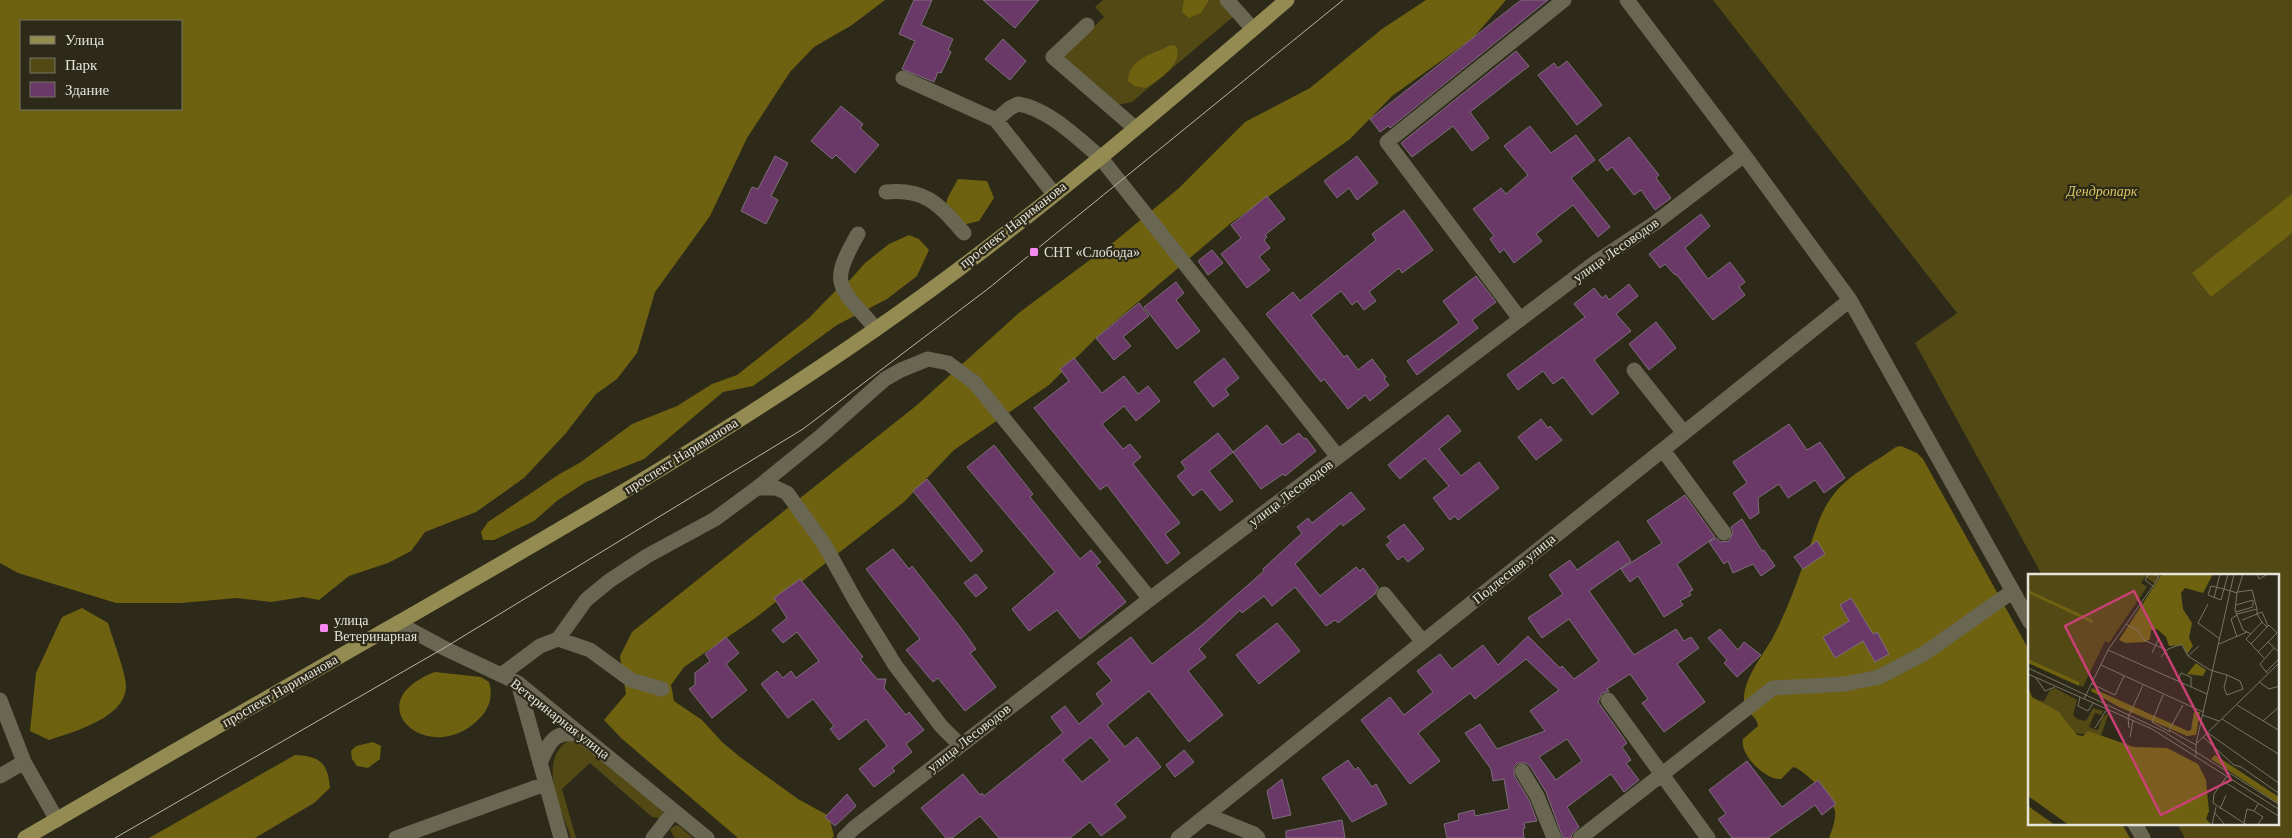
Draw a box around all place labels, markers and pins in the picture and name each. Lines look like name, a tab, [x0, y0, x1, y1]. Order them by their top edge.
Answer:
place label: СНТ «Слобода»	[1044, 245, 1140, 260]
marker: СНТ «Слобода»	[1028, 246, 1040, 258]
place label: улица Ветеринарная	[334, 613, 418, 644]
marker: улица Ветеринарная	[318, 622, 330, 634]

